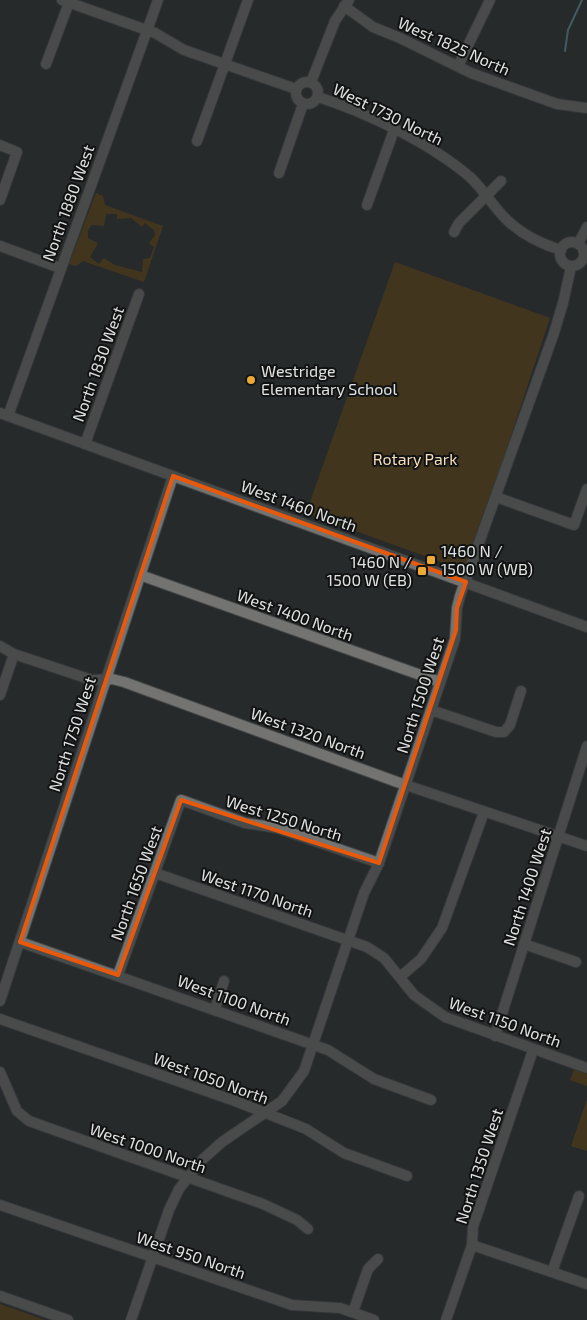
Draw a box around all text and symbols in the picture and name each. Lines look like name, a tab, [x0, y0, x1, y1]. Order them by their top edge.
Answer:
street label: West 1825 North	[395, 12, 513, 79]
street label: West 1730 North	[330, 79, 446, 148]
street label: North 1880 West	[38, 142, 97, 264]
street label: North 1830 West	[68, 304, 127, 424]
place label: Westridge Elementary School	[261, 361, 397, 398]
marker: Westridge Elementary School	[245, 374, 257, 386]
park label: Rotary Park	[373, 449, 457, 468]
street label: West 1460 North	[239, 476, 360, 535]
place label: 1460 N / 1500 W (WB)	[441, 541, 533, 578]
place label: 1460 N / 1500 W (EB)	[327, 552, 412, 589]
marker: 1460 N / 1500 W (WB)	[425, 554, 437, 566]
marker: 1460 N / 1500 W (EB)	[416, 565, 428, 577]
street label: West 1400 North	[234, 585, 356, 644]
street label: North 1500 West	[392, 634, 447, 755]
street label: North 1750 West	[44, 674, 99, 794]
street label: West 1320 North	[248, 703, 368, 762]
street label: West 1250 North	[224, 791, 345, 844]
street label: North 1650 West	[106, 823, 165, 943]
street label: North 1400 West	[499, 826, 554, 948]
street label: West 1170 North	[198, 864, 316, 921]
street label: West 1100 North	[175, 970, 293, 1029]
street label: West 1150 North	[446, 992, 564, 1051]
street label: West 1050 North	[151, 1048, 271, 1107]
street label: North 1350 West	[451, 1106, 506, 1226]
street label: West 1000 North	[87, 1119, 209, 1176]
street label: West 950 North	[134, 1227, 248, 1282]

